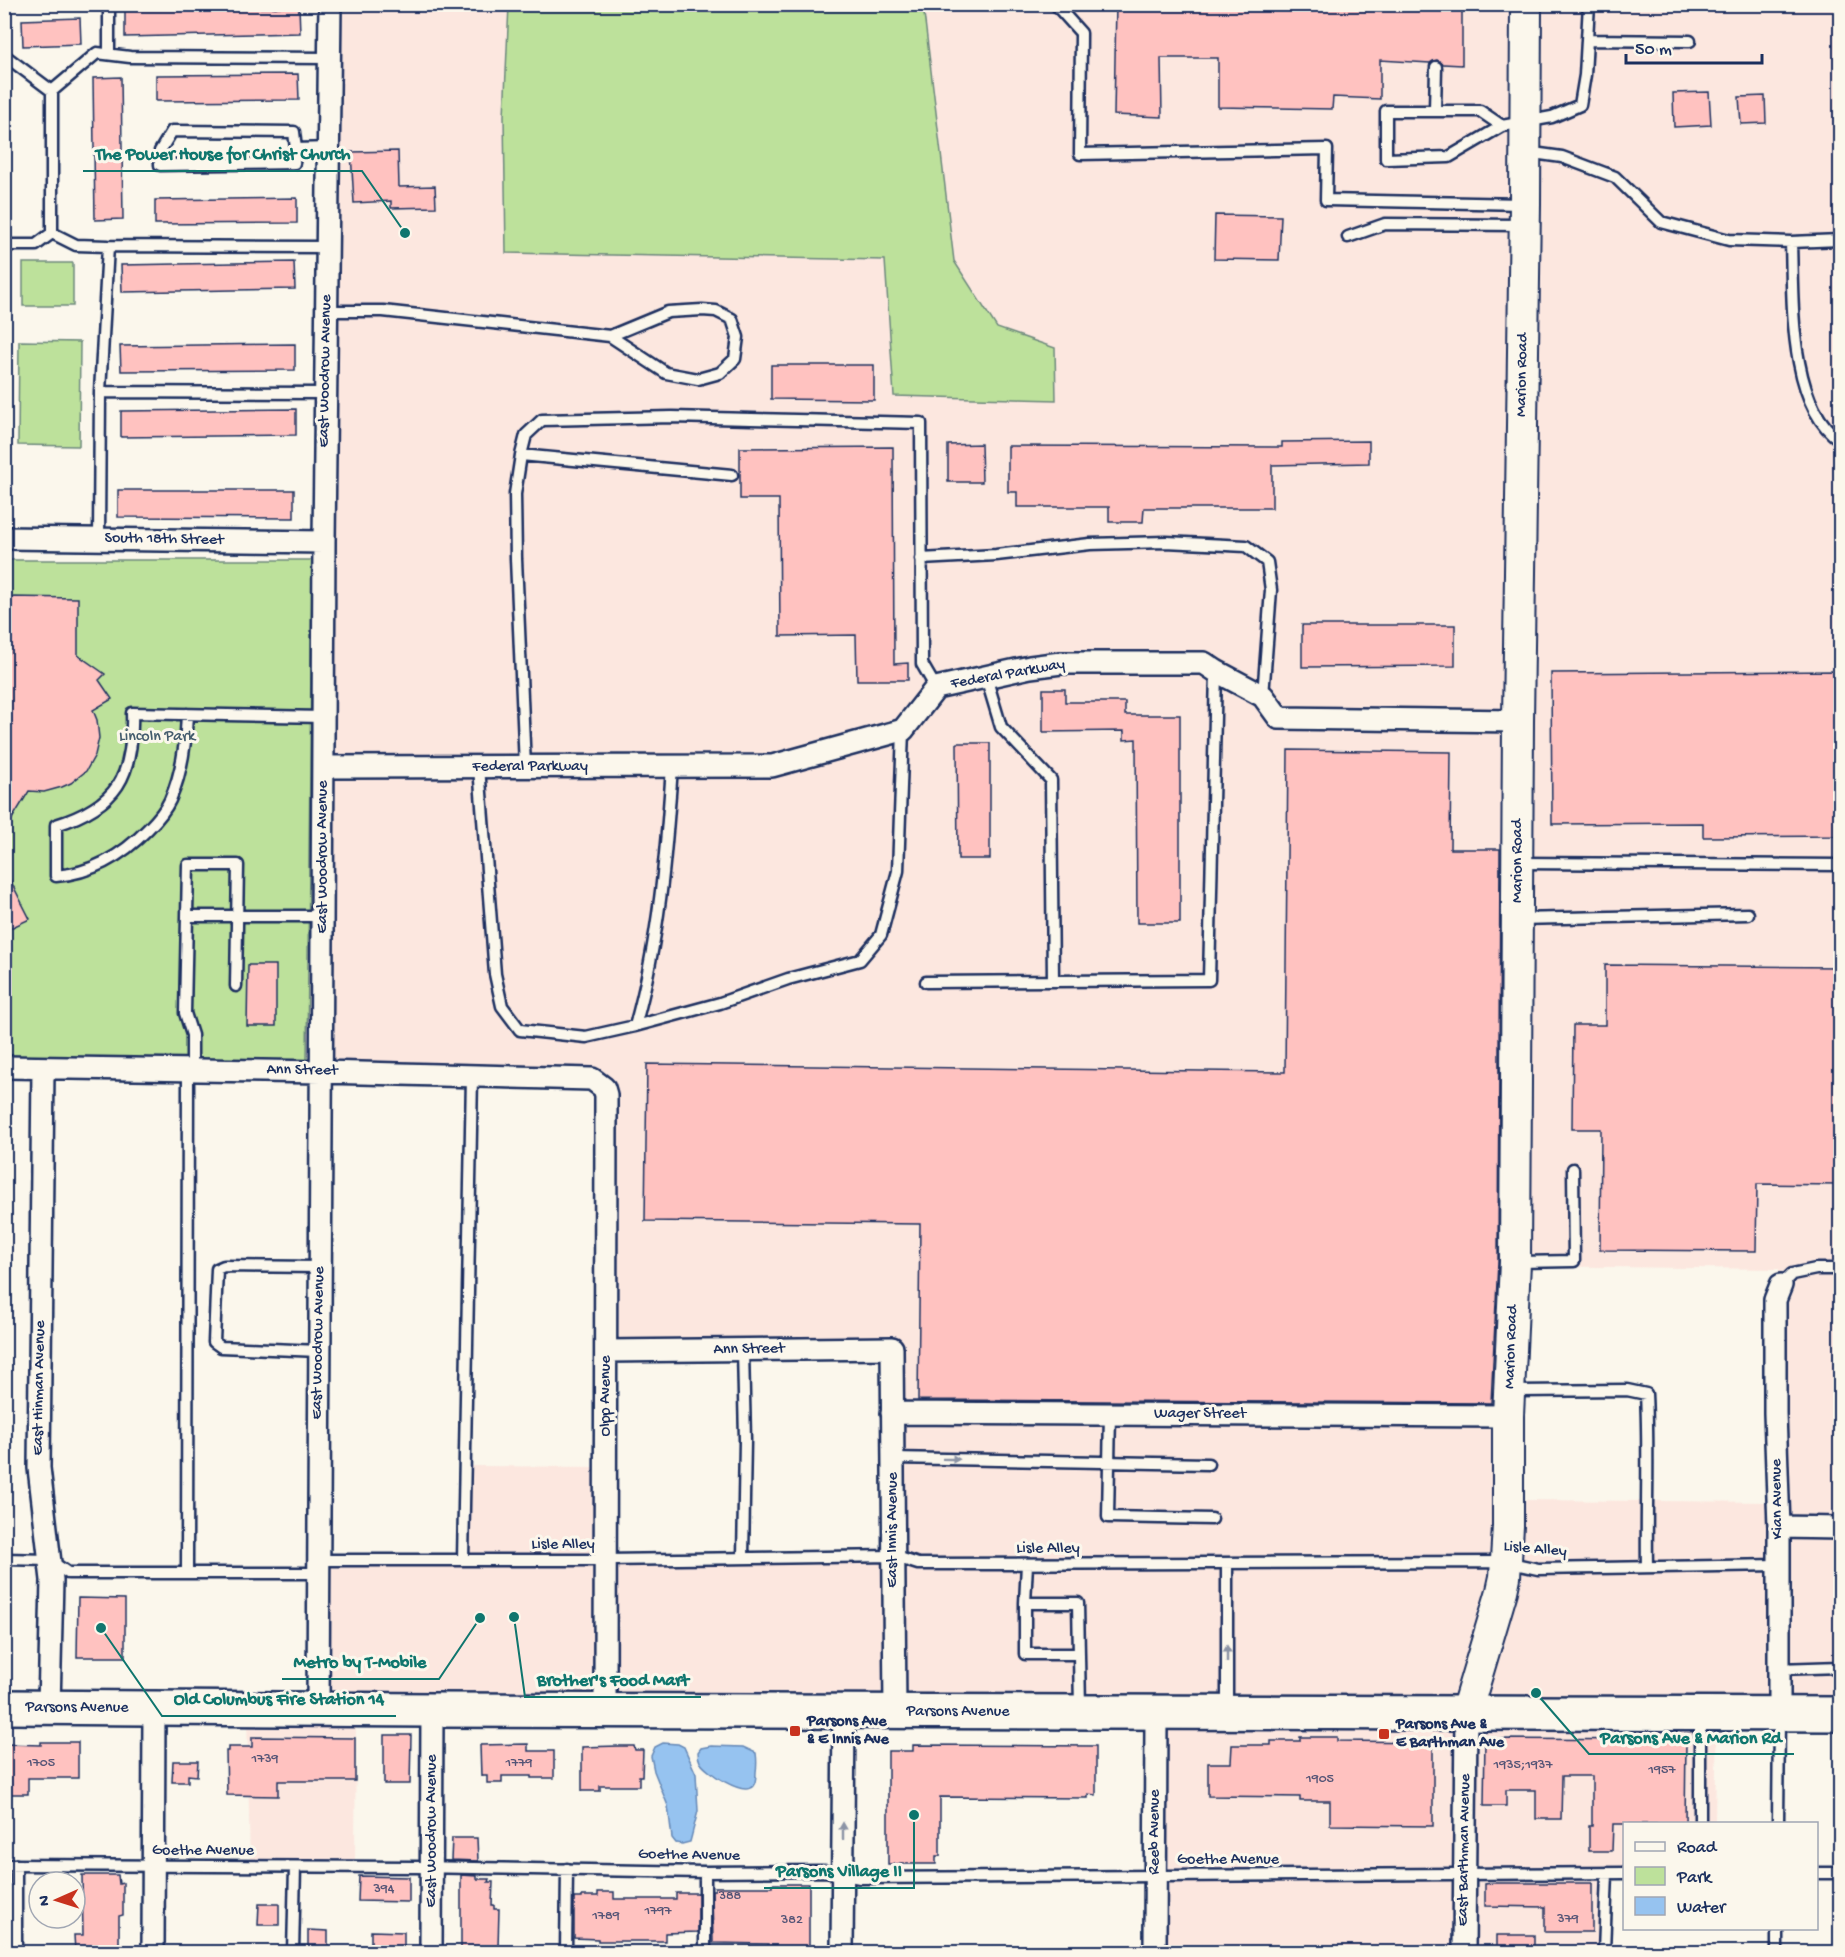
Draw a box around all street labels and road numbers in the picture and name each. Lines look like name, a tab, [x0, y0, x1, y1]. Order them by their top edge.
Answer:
street label: East Woodrow Avenue	[315, 294, 337, 448]
street label: Marion Road	[1513, 331, 1533, 417]
street label: South 18th Street	[104, 529, 225, 551]
street label: Federal Parkway	[948, 656, 1067, 695]
street label: Federal Parkway	[471, 758, 588, 777]
street label: East Woodrow Avenue	[314, 780, 333, 933]
street label: Marion Road	[1509, 818, 1528, 903]
street label: Ann Street	[266, 1061, 339, 1081]
street label: East Woodrow Avenue	[308, 1266, 330, 1420]
street label: Marion Road	[1501, 1303, 1523, 1389]
street label: East Hinman Avenue	[29, 1320, 51, 1456]
street label: Ann Street	[713, 1340, 786, 1360]
street label: Olpp Avenue	[597, 1355, 616, 1436]
street label: Wager Street	[1154, 1405, 1247, 1424]
street label: Kian Avenue	[1768, 1458, 1788, 1539]
street label: East Innis Avenue	[884, 1472, 903, 1588]
street label: Lisle Alley	[531, 1536, 595, 1555]
street label: Lisle Alley	[1503, 1538, 1568, 1562]
street label: Lisle Alley	[1016, 1540, 1080, 1559]
street label: Parsons Avenue	[25, 1699, 129, 1718]
street label: Parsons Avenue	[906, 1703, 1010, 1722]
street label: East Woodrow Avenue	[423, 1754, 442, 1907]
street label: East Barthman Avenue	[1454, 1773, 1476, 1926]
street label: Reeb Avenue	[1146, 1789, 1165, 1875]
street label: Goethe Avenue	[152, 1842, 255, 1861]
street label: Goethe Avenue	[638, 1846, 741, 1866]
street label: Goethe Avenue	[1177, 1851, 1280, 1870]

